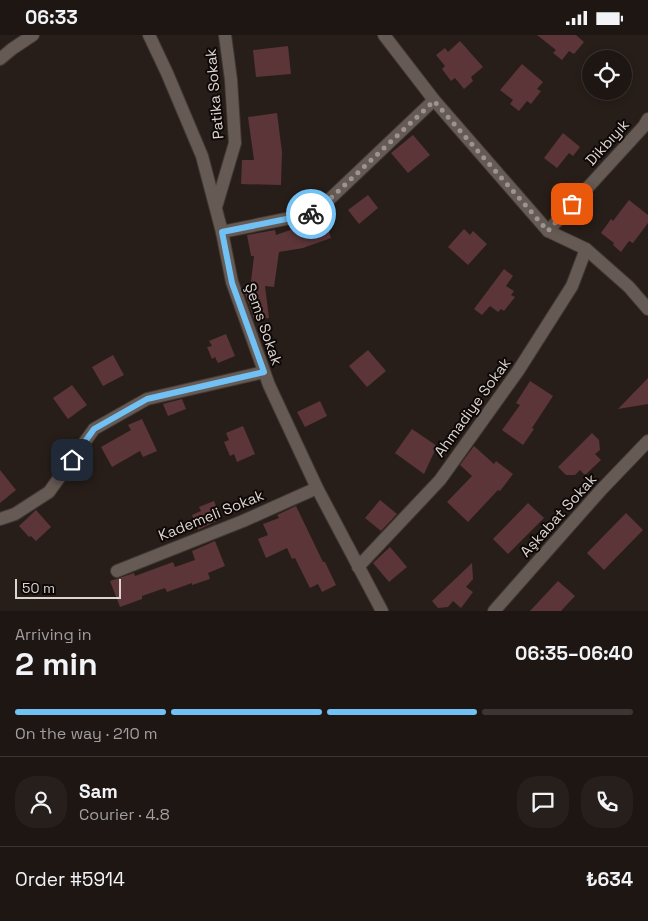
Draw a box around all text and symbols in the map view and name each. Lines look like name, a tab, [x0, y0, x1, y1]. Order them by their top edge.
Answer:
text: 06:33	[25, 5, 78, 30]
street label: Patika Sokak	[201, 48, 227, 140]
map controls	[582, 50, 632, 100]
button: locate	[582, 50, 632, 100]
street label: Dikbıyık	[581, 115, 633, 169]
pin	[551, 183, 593, 225]
courier	[286, 189, 336, 239]
icon: bag	[558, 190, 586, 218]
icon: bike	[297, 200, 325, 228]
street label: Şems Sokak	[241, 280, 287, 368]
street label: Ahmadiye Sokak	[430, 354, 514, 460]
pin	[51, 439, 93, 481]
icon: home	[58, 446, 86, 474]
street label: Aşkabat Sokak	[516, 469, 600, 561]
street label: Kademeli Sokak	[155, 485, 267, 545]
scale bar	[15, 576, 121, 599]
text: 50 m	[22, 579, 55, 597]
text: Arriving in	[15, 624, 92, 645]
text: 06:35–06:40	[515, 641, 633, 666]
text: 2 min	[15, 644, 98, 684]
text: On the way · 210 m	[15, 723, 158, 744]
button: person	[15, 776, 67, 828]
button: chat	[517, 776, 569, 828]
button: phone	[581, 776, 633, 828]
text: Sam	[79, 779, 118, 804]
text: Courier · 4.8	[79, 804, 170, 825]
text: Order #5914	[15, 867, 125, 892]
text: ₺634	[586, 867, 633, 892]

